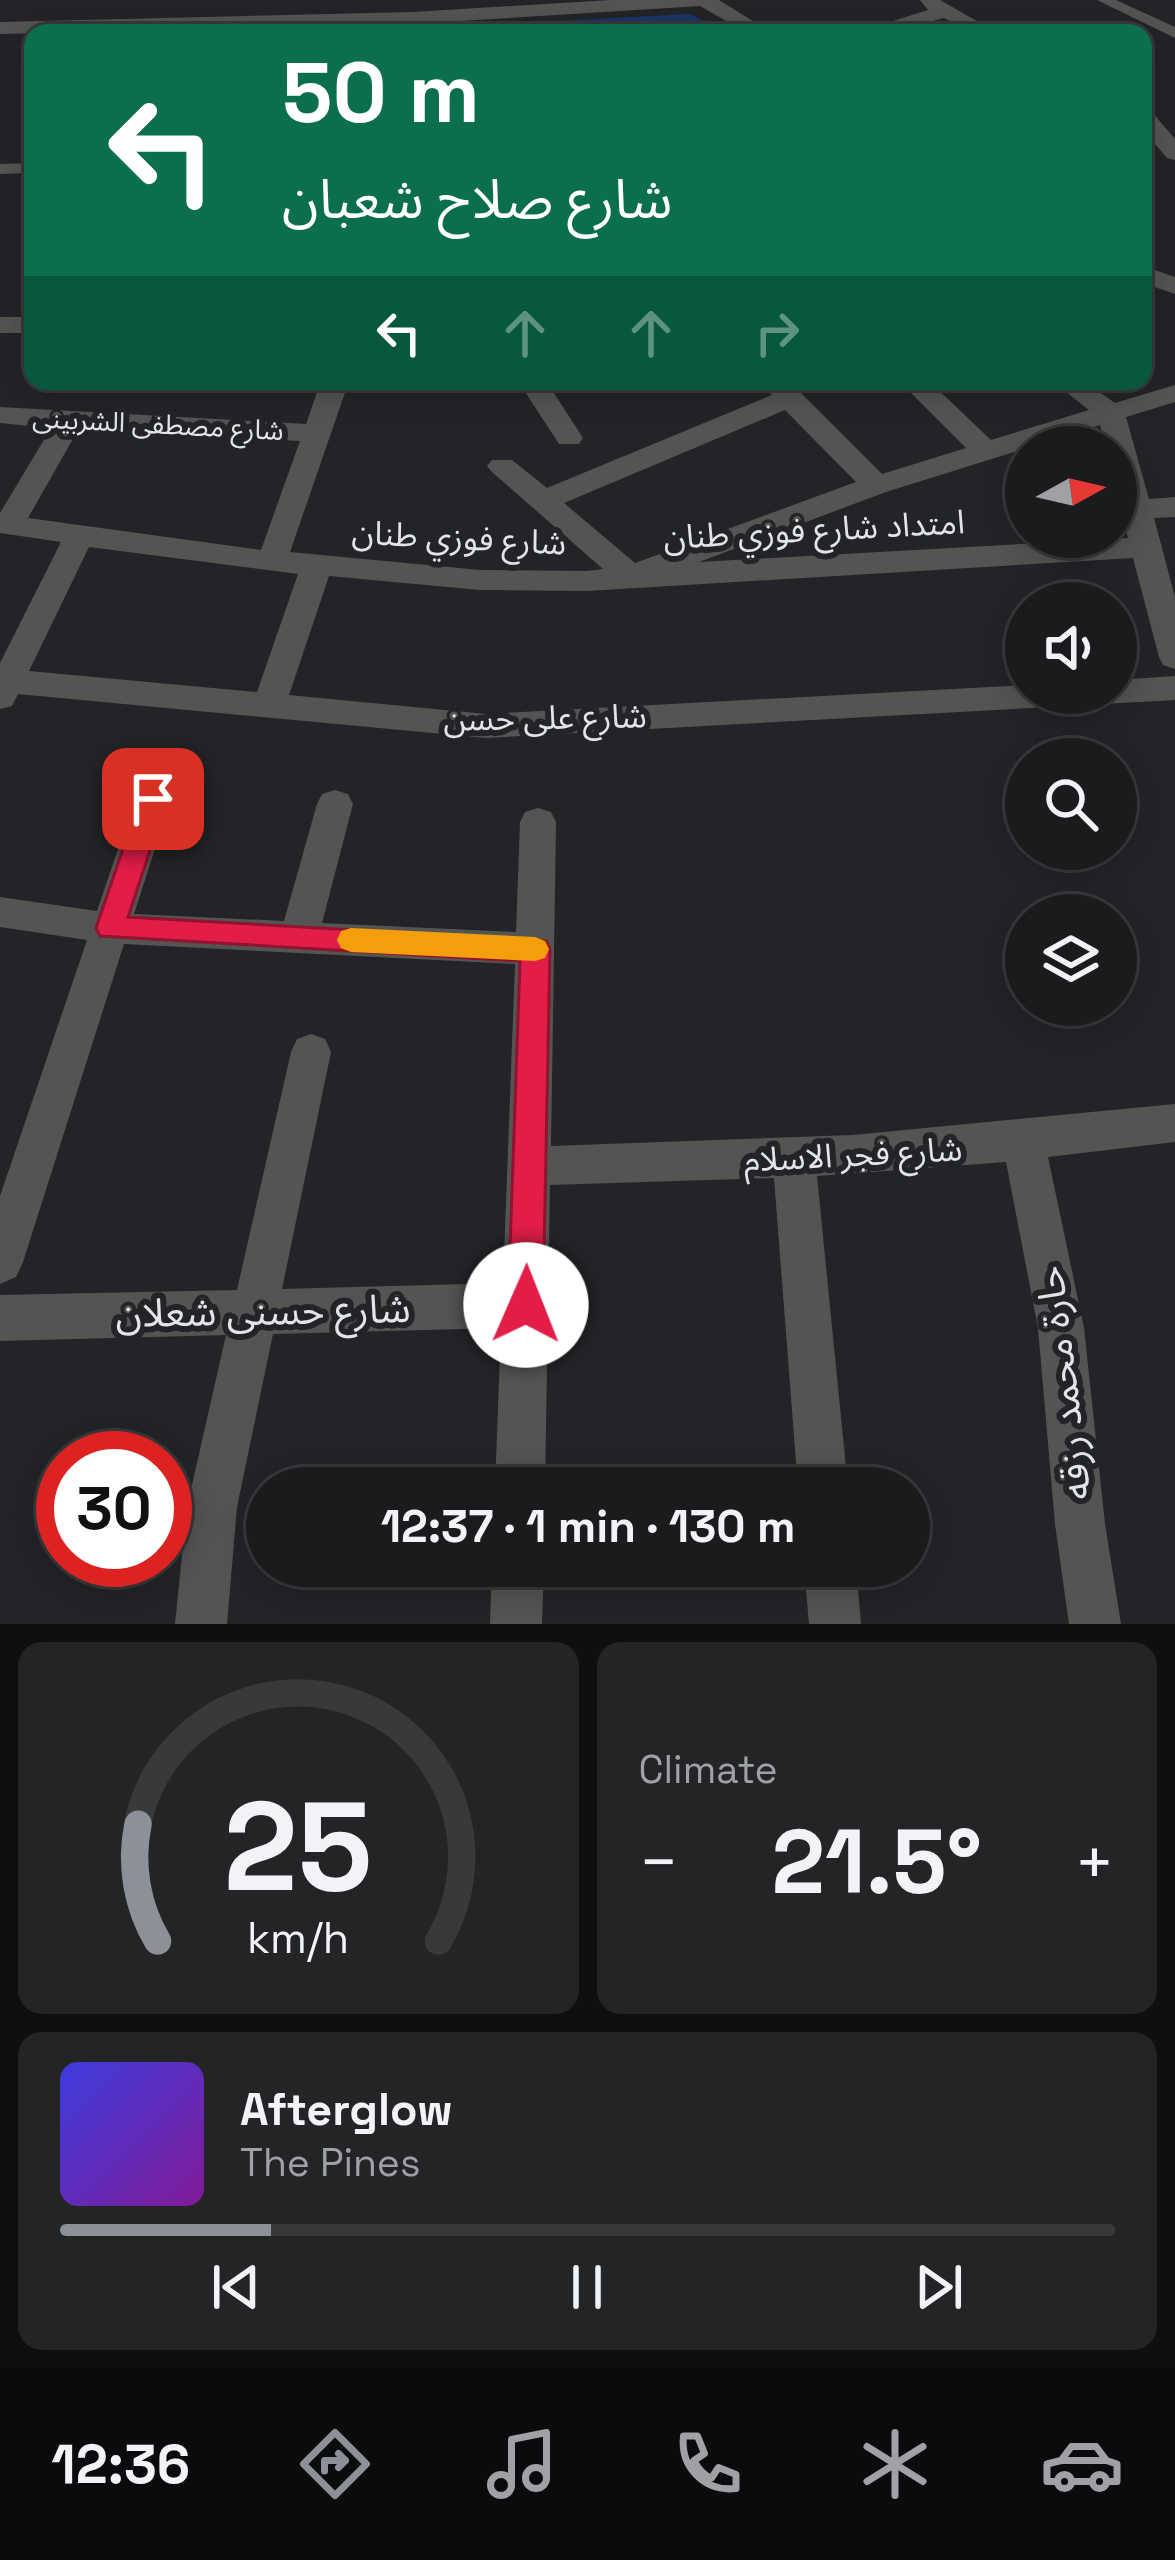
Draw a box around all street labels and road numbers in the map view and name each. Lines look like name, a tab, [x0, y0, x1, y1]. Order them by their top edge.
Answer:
street label: شارع مصطفى الشربينى	[31, 400, 284, 451]
street label: امتداد شارع فوزي طنان	[662, 501, 966, 563]
street label: شارع فوزي طنان	[351, 511, 567, 568]
street label: شارع على حسن	[443, 695, 647, 744]
street label: شارع فجر الاسلام	[743, 1128, 964, 1185]
street label: حارة محمد رزقه	[1024, 1263, 1102, 1503]
street label: شارع حسنى شعلان	[115, 1284, 411, 1342]

